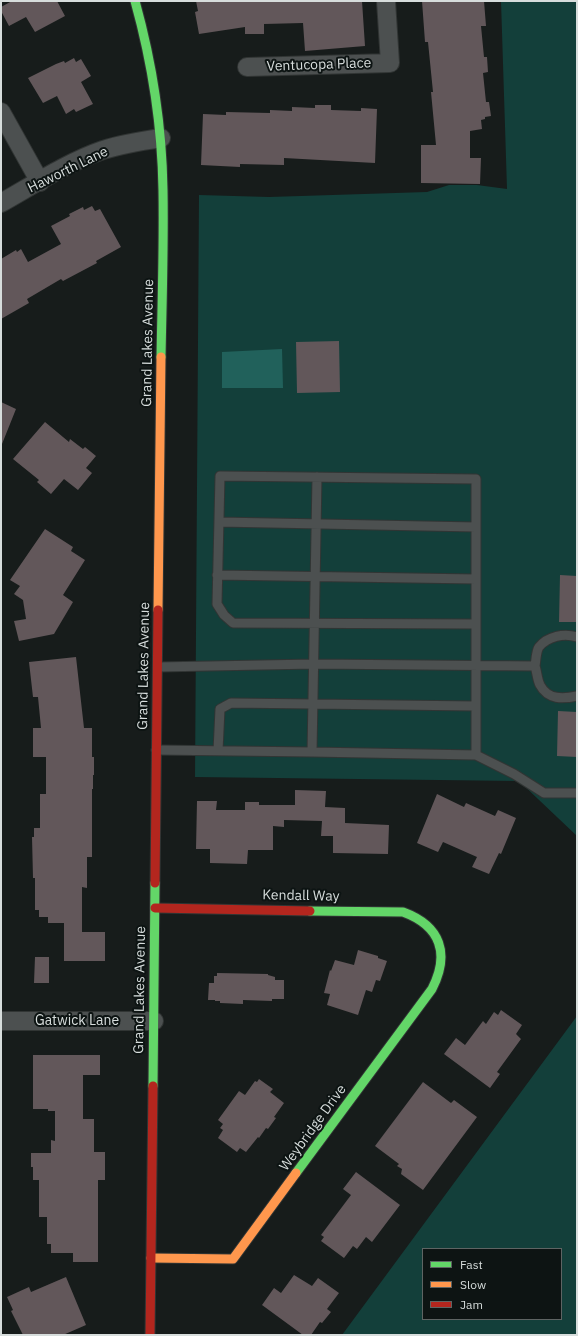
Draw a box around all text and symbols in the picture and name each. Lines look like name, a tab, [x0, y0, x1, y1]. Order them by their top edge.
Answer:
street label: Ventucopa Place	[266, 55, 372, 75]
street label: Haworth Lane	[25, 143, 111, 197]
street label: Grand Lakes Avenue	[138, 279, 158, 407]
street label: Grand Lakes Avenue	[134, 602, 154, 730]
street label: Kendall Way	[262, 887, 340, 905]
street label: Grand Lakes Avenue	[130, 926, 150, 1054]
street label: Gatwick Lane	[35, 1013, 119, 1029]
street label: Weybridge Drive	[276, 1082, 350, 1174]
legend	[422, 1248, 562, 1320]
text: Fast	[460, 1257, 483, 1272]
text: Slow	[460, 1277, 486, 1292]
text: Jam	[460, 1297, 483, 1312]

